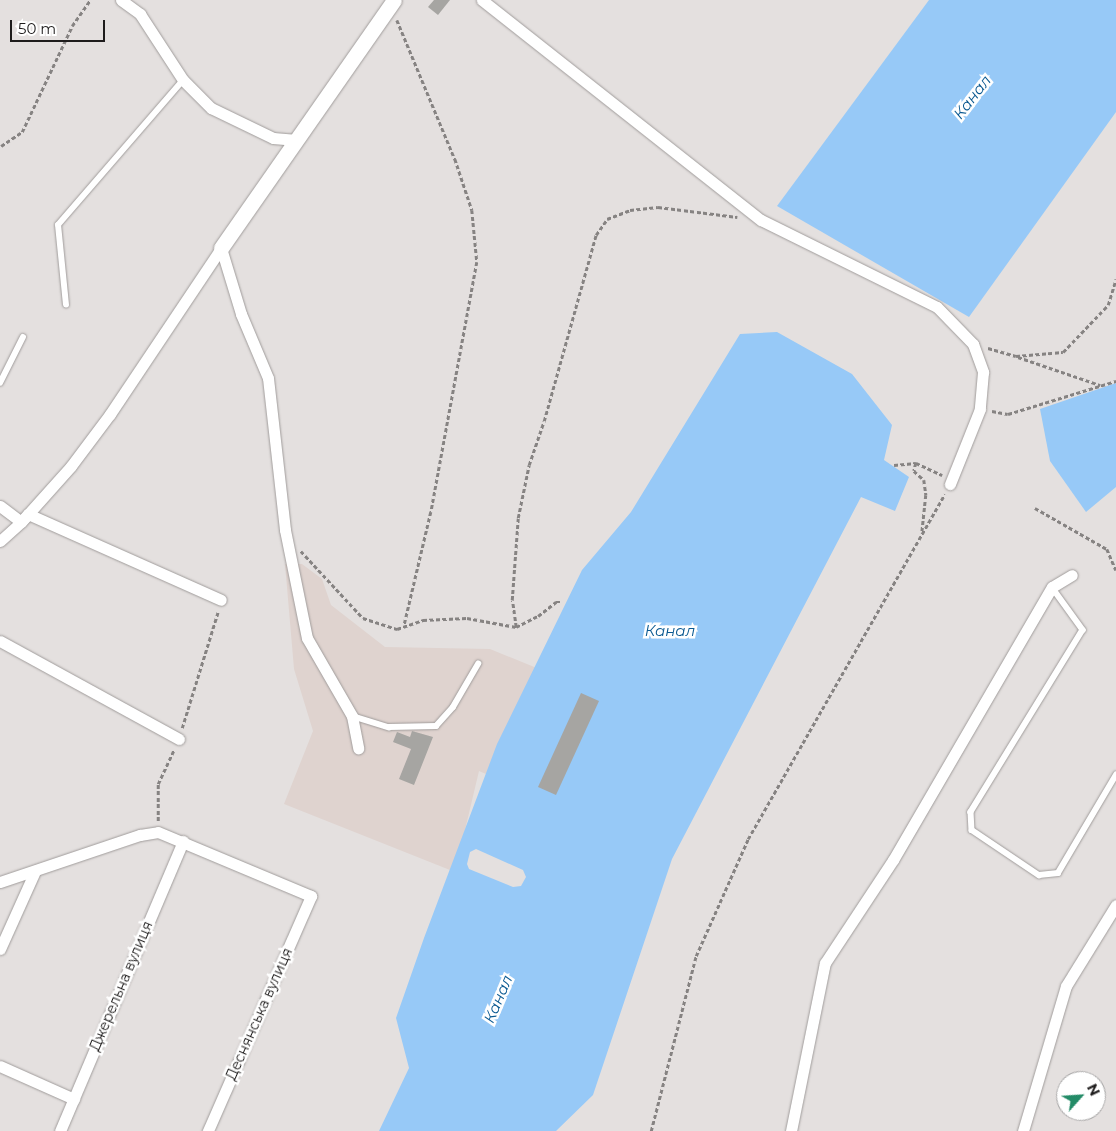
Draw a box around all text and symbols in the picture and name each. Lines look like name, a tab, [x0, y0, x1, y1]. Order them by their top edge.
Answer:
scale bar	[12, 10, 108, 42]
text: 50 m	[18, 19, 56, 38]
water label: Канал	[949, 72, 995, 122]
water label: Канал	[645, 622, 695, 640]
street label: Джерельна вулиця	[86, 919, 156, 1053]
street label: Деснянська вулиця	[222, 945, 296, 1083]
water label: Канал	[480, 972, 516, 1026]
north arrow	[1056, 1071, 1106, 1121]
text: N	[1083, 1081, 1104, 1099]

